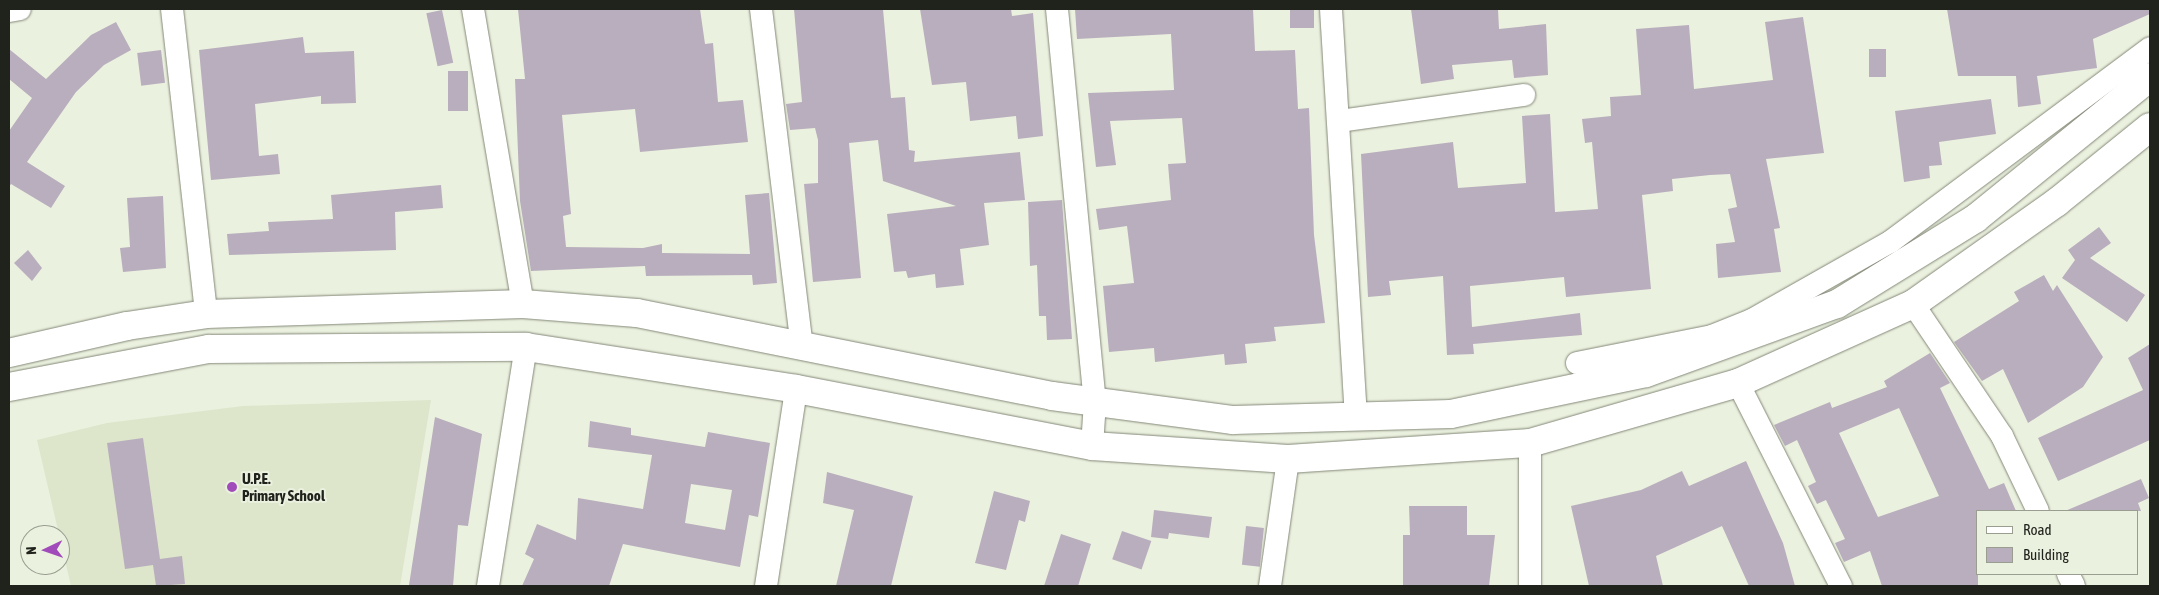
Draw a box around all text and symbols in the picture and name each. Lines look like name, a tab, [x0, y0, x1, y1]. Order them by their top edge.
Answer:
place label: U.P.E. Primary School	[242, 469, 325, 504]
marker: U.P.E. Primary School	[226, 481, 238, 493]
legend	[1976, 510, 2139, 575]
text: Road	[2023, 521, 2052, 538]
north arrow	[20, 525, 70, 575]
text: N	[23, 546, 39, 555]
text: Building	[2023, 546, 2069, 563]

